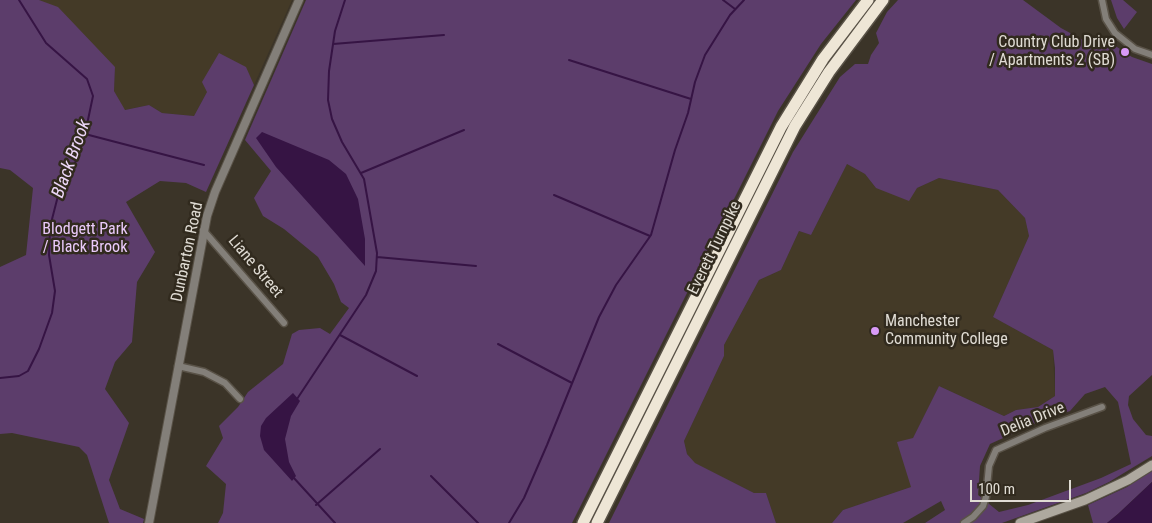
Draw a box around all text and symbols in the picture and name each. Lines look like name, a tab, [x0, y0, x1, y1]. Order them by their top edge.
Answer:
place label: Country Club Drive / Apartments 2 (SB)	[989, 33, 1115, 71]
marker: Country Club Drive / Apartments 2 (SB)	[1119, 46, 1131, 58]
water label: Black Brook	[48, 117, 96, 201]
street label: Everett Turnpike	[684, 198, 746, 298]
street label: Dunbarton Road	[168, 200, 208, 304]
park label: Blodgett Park / Black Brook	[42, 220, 128, 258]
street label: Liane Street	[223, 232, 287, 302]
place label: Manchester Community College	[885, 312, 1008, 350]
marker: Manchester Community College	[869, 325, 881, 337]
street label: Delia Drive	[998, 399, 1068, 441]
scale bar	[972, 470, 1073, 502]
text: 100 m	[978, 480, 1015, 498]

